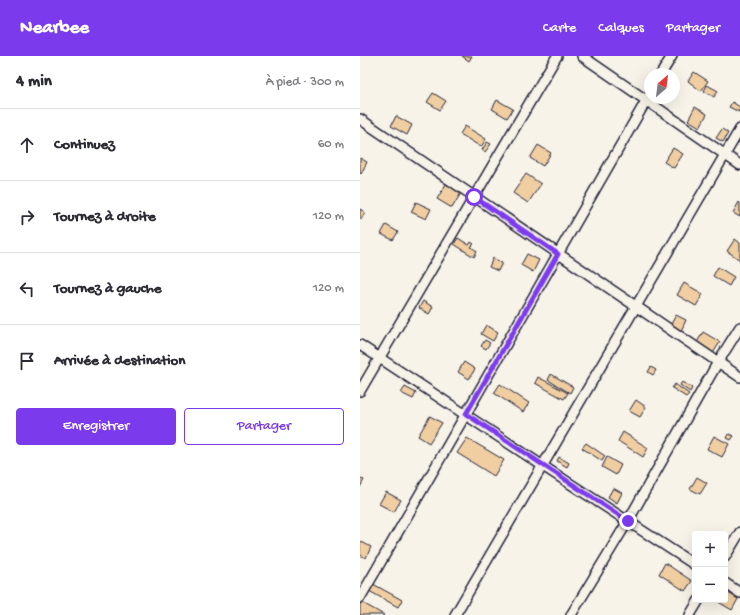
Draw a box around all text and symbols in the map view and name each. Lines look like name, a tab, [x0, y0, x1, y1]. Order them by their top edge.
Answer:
text: Nearbee	[20, 17, 89, 40]
text: Carte	[543, 20, 576, 37]
text: Calques	[598, 20, 644, 37]
text: Partager	[666, 20, 720, 37]
north arrow	[644, 68, 680, 104]
text: 4 min	[16, 72, 52, 92]
text: À pied · 300 m	[266, 75, 344, 90]
icon: ahead	[16, 134, 38, 156]
text: Continuez	[54, 136, 115, 154]
text: 60 m	[318, 137, 344, 152]
route start	[465, 188, 483, 206]
icon: right	[16, 206, 38, 228]
text: Tournez à droite	[54, 208, 156, 226]
text: 120 m	[313, 209, 344, 224]
icon: left	[16, 278, 38, 300]
text: Tournez à gauche	[54, 280, 162, 298]
text: 120 m	[313, 281, 344, 296]
icon: arrive	[16, 350, 38, 372]
text: Arrivée à destination	[54, 352, 185, 370]
button: Enregistrer	[16, 408, 176, 445]
button: Partager	[184, 408, 344, 445]
route end	[619, 512, 637, 530]
map controls	[692, 531, 728, 603]
button: +	[692, 531, 728, 567]
button: −	[692, 567, 728, 603]

